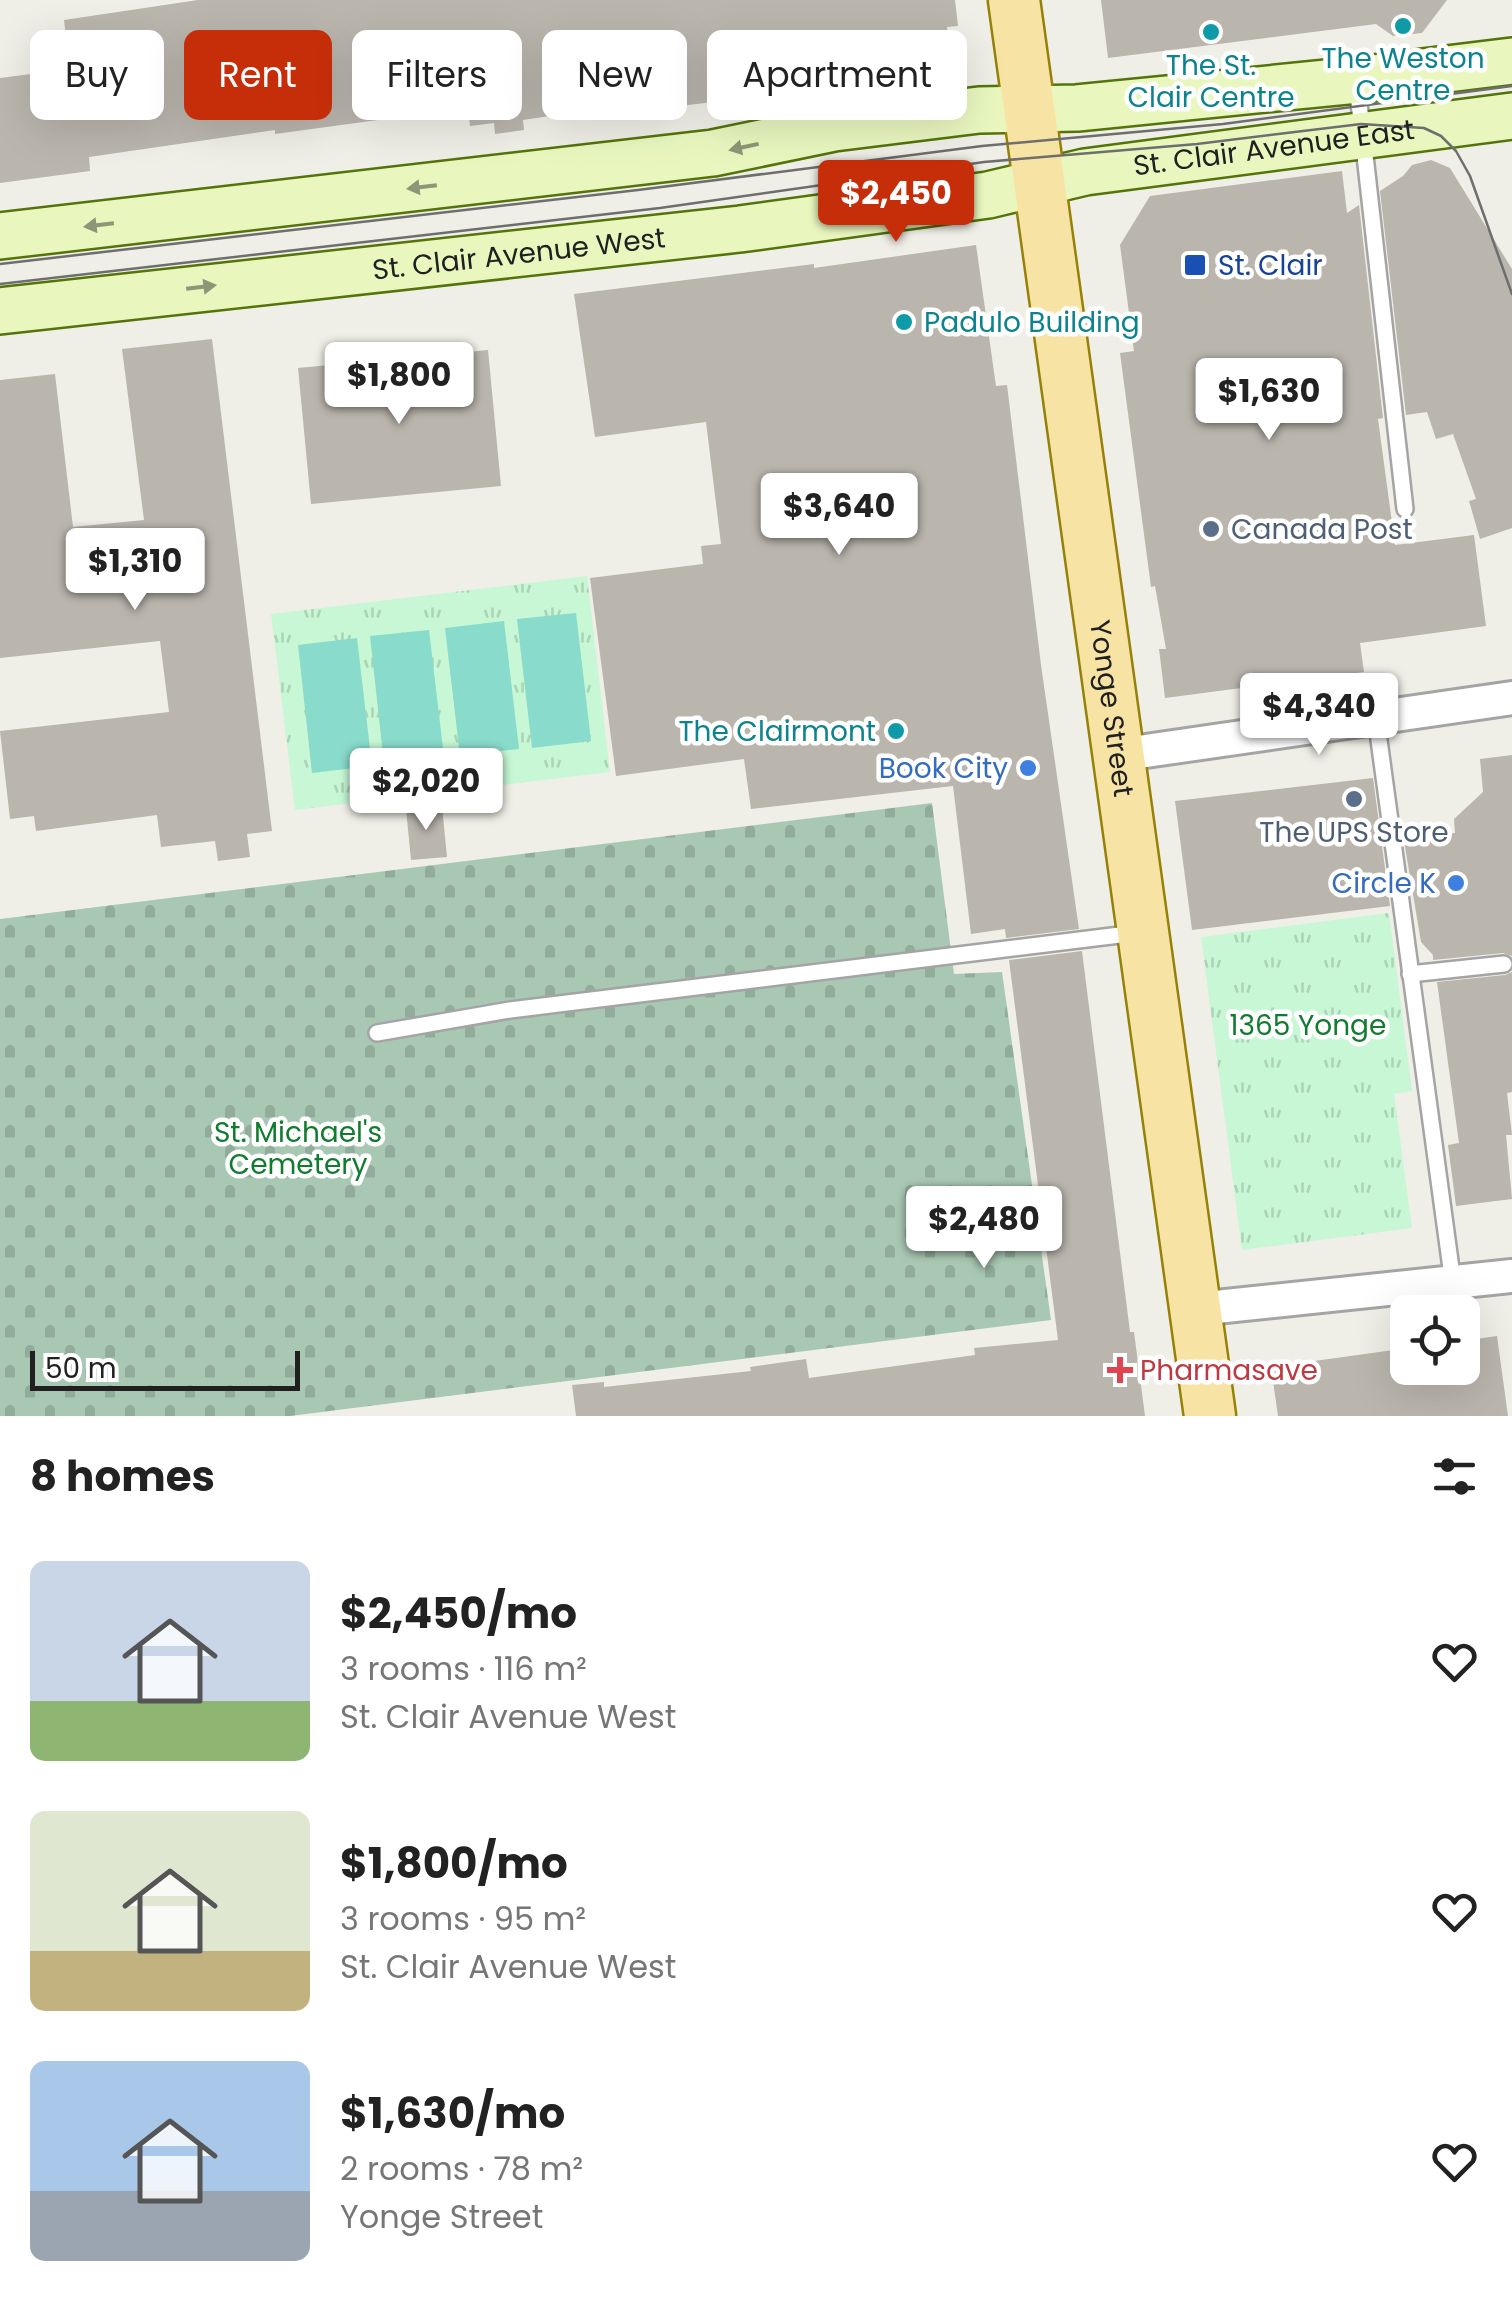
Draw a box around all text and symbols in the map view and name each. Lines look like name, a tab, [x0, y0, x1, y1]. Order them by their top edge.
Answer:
marker: The Weston Centre	[1392, 15, 1414, 37]
marker: The St. Clair Centre	[1200, 21, 1222, 43]
chip: Buy	[30, 30, 164, 120]
chip: Rent	[184, 30, 332, 120]
chip: Filters	[352, 30, 522, 120]
chip: New	[542, 30, 687, 120]
chip: Apartment	[707, 30, 967, 120]
place label: The Weston Centre	[1321, 39, 1485, 110]
place label: The St. Clair Centre	[1127, 46, 1295, 117]
street label: St. Clair Avenue East	[1131, 109, 1417, 185]
one-way arrow	[728, 139, 759, 155]
pin: $2,450	[815, 160, 977, 245]
text: $2,450	[840, 170, 952, 215]
one-way arrow	[405, 179, 437, 195]
one-way arrow	[83, 217, 114, 233]
street label: St. Clair Avenue West	[370, 218, 667, 289]
place label: St. Clair	[1218, 246, 1323, 285]
marker: St. Clair	[1182, 252, 1208, 278]
one-way arrow	[186, 279, 217, 295]
place label: Padulo Building	[924, 303, 1140, 342]
marker: Padulo Building	[893, 311, 915, 333]
pin: $1,800	[318, 342, 480, 427]
text: $1,800	[347, 352, 451, 397]
pin: $1,630	[1188, 358, 1350, 443]
text: $1,630	[1218, 368, 1320, 413]
pin: $3,640	[758, 473, 920, 558]
text: $3,640	[783, 483, 895, 528]
place label: Canada Post	[1231, 510, 1413, 549]
marker: Canada Post	[1200, 518, 1222, 540]
pin: $1,310	[54, 528, 216, 613]
text: $1,310	[88, 538, 182, 583]
street label: Yonge Street	[1081, 617, 1144, 799]
pin: $4,340	[1238, 673, 1400, 758]
text: $4,340	[1262, 683, 1376, 728]
place label: The Clairmont	[678, 712, 876, 751]
marker: The Clairmont	[885, 720, 907, 742]
pin: $2,020	[345, 748, 507, 833]
place label: Book City	[879, 749, 1008, 788]
marker: Book City	[1017, 757, 1039, 779]
text: $2,020	[372, 758, 480, 803]
marker: The UPS Store	[1343, 788, 1365, 810]
place label: The UPS Store	[1259, 813, 1449, 852]
place label: Circle K	[1332, 864, 1436, 903]
marker: Circle K	[1445, 872, 1467, 894]
park label: 1365 Yonge	[1230, 1006, 1386, 1045]
park label: St. Michael's Cemetery	[214, 1113, 382, 1184]
pin: $2,480	[903, 1186, 1065, 1271]
text: $2,480	[928, 1196, 1040, 1241]
map controls	[1390, 1295, 1480, 1385]
button: locate	[1390, 1295, 1480, 1385]
scale bar	[30, 1346, 300, 1390]
text: 50 m	[45, 1349, 116, 1388]
place label: Pharmasave	[1140, 1351, 1318, 1390]
marker: Pharmasave	[1109, 1359, 1131, 1381]
text: 8 homes	[30, 1447, 215, 1506]
icon: filters	[1427, 1449, 1482, 1504]
text: $2,450/mo	[340, 1584, 577, 1643]
icon: home	[110, 1601, 230, 1721]
icon: heart	[1427, 1634, 1482, 1689]
text: 3 rooms · 116 m²	[340, 1646, 587, 1691]
text: St. Clair Avenue West	[340, 1694, 676, 1739]
text: $1,800/mo	[340, 1834, 568, 1893]
icon: home	[110, 1851, 230, 1971]
icon: heart	[1427, 1884, 1482, 1939]
text: 3 rooms · 95 m²	[340, 1896, 586, 1941]
text: St. Clair Avenue West	[340, 1944, 676, 1989]
text: $1,630/mo	[340, 2084, 565, 2143]
icon: home	[110, 2101, 230, 2221]
icon: heart	[1427, 2134, 1482, 2189]
text: 2 rooms · 78 m²	[340, 2146, 583, 2191]
text: Yonge Street	[340, 2194, 543, 2239]

